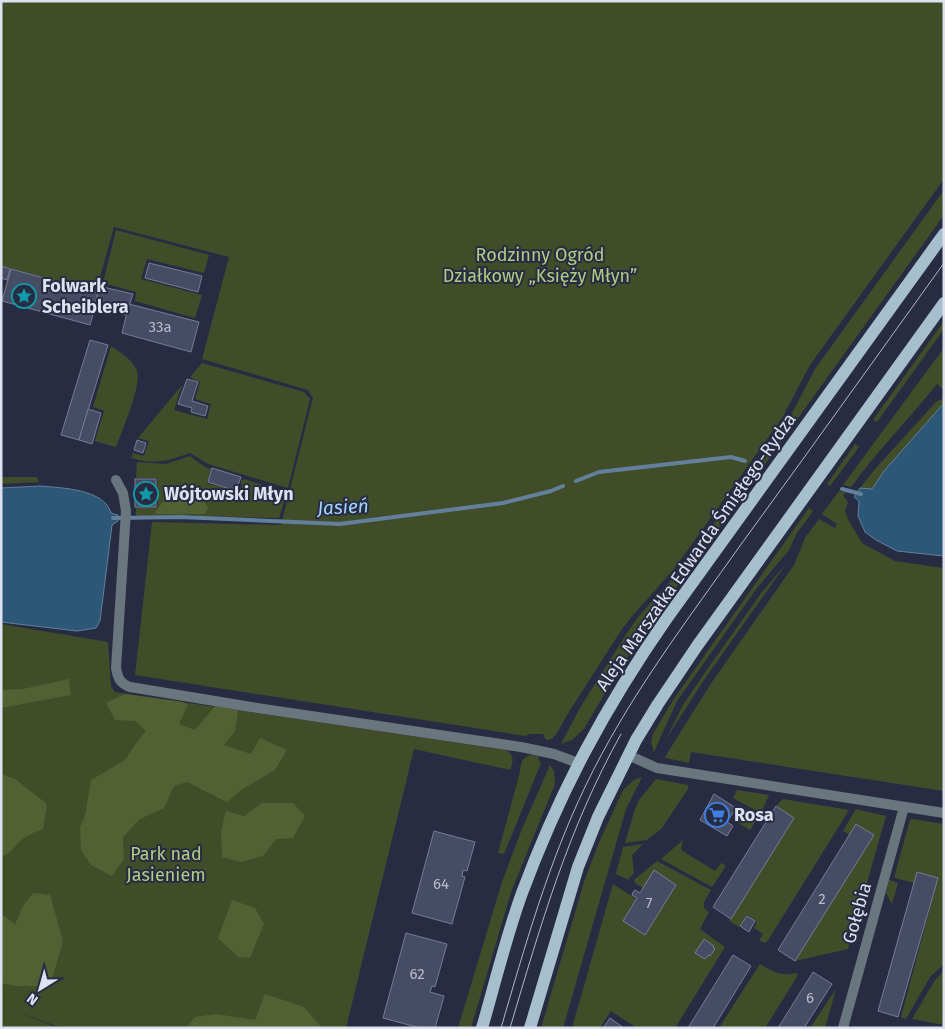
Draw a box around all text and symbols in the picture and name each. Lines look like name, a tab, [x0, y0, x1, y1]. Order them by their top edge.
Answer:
park label: Rodzinny Ogród Działkowy „Księży Młyn”	[443, 244, 637, 287]
place label: Folwark Scheiblera	[42, 275, 129, 318]
place icon: Folwark Scheiblera	[11, 283, 37, 309]
house number: 33a	[148, 318, 172, 336]
street label: Aleja Marszałka Edwarda Śmigłego-Rydza	[591, 409, 801, 695]
place icon: Wójtowski Młyn	[133, 481, 159, 507]
place label: Wójtowski Młyn	[164, 483, 294, 505]
water label: Jasień	[316, 494, 369, 520]
supermarket icon: Rosa	[704, 802, 730, 828]
place label: Rosa	[734, 804, 774, 826]
park label: Park nad Jasieniem	[126, 843, 206, 886]
house number: 64	[433, 875, 449, 893]
street label: Gołębia	[838, 880, 876, 946]
house number: 2	[818, 890, 826, 908]
house number: 7	[646, 894, 653, 912]
north arrow	[15, 964, 65, 1014]
house number: 62	[409, 965, 425, 983]
text: N	[24, 989, 41, 1009]
house number: 6	[806, 989, 814, 1007]

